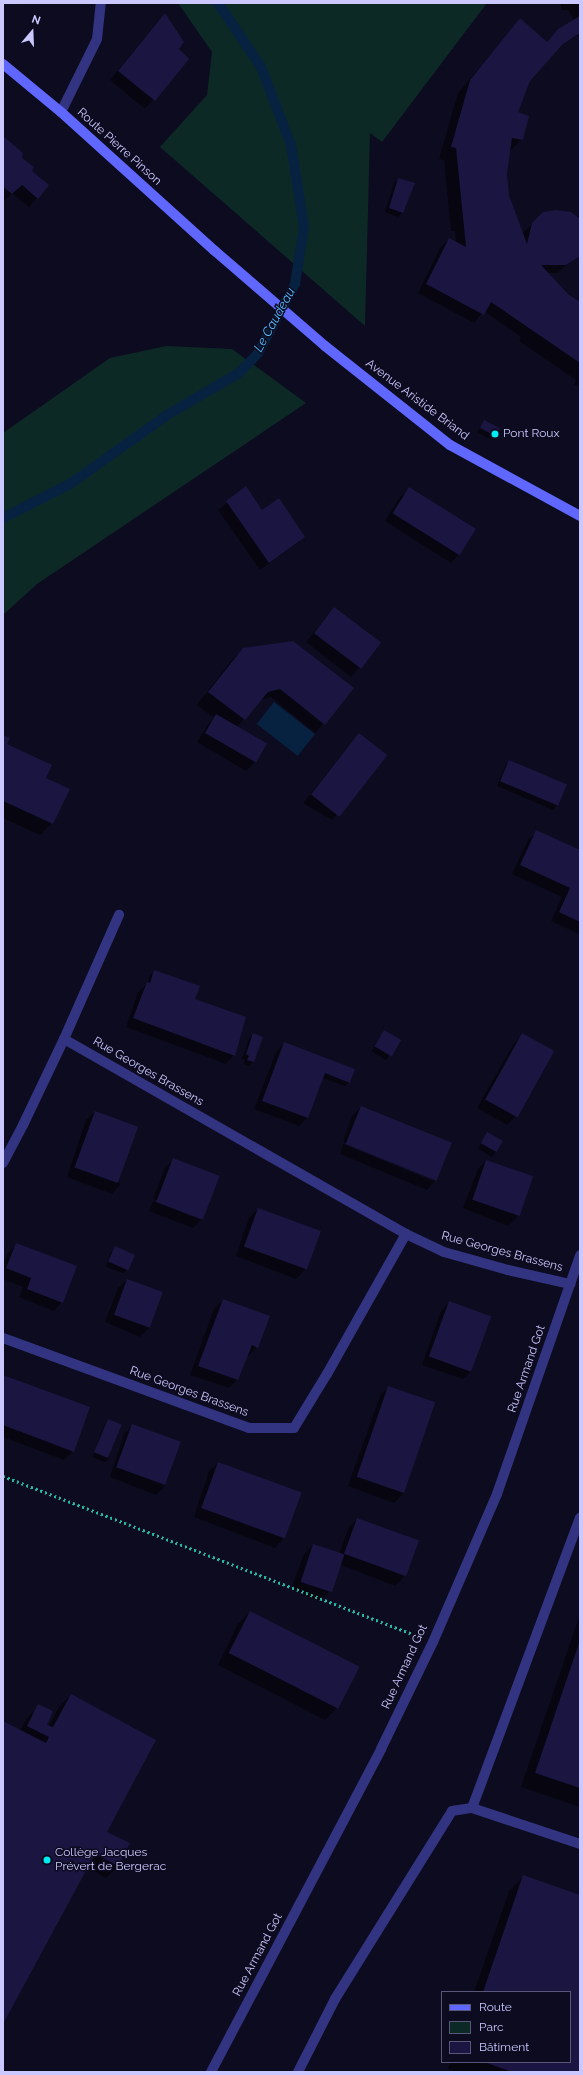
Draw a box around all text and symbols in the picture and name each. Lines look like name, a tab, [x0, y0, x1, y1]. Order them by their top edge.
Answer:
north arrow	[12, 12, 52, 52]
text: N	[30, 13, 42, 28]
street label: Route Pierre Pinson	[74, 105, 164, 189]
water label: Le Caudeau	[251, 285, 299, 355]
street label: Avenue Aristide Briand	[362, 356, 472, 444]
place label: Pont Roux	[503, 427, 559, 441]
marker: Pont Roux	[490, 429, 500, 439]
street label: Rue Georges Brassens	[90, 1034, 206, 1110]
street label: Rue Georges Brassens	[440, 1229, 564, 1275]
street label: Rue Armand Got	[505, 1323, 549, 1415]
street label: Rue Georges Brassens	[128, 1364, 250, 1420]
street label: Rue Armand Got	[379, 1622, 431, 1712]
place label: Collège Jacques Prévert de Bergerac	[55, 1846, 166, 1874]
marker: Collège Jacques Prévert de Bergerac	[42, 1855, 52, 1865]
street label: Rue Armand Got	[230, 1911, 286, 1999]
legend	[441, 1991, 571, 2063]
text: Route	[479, 2000, 512, 2014]
text: Parc	[479, 2020, 504, 2034]
text: Bâtiment	[479, 2040, 529, 2054]

